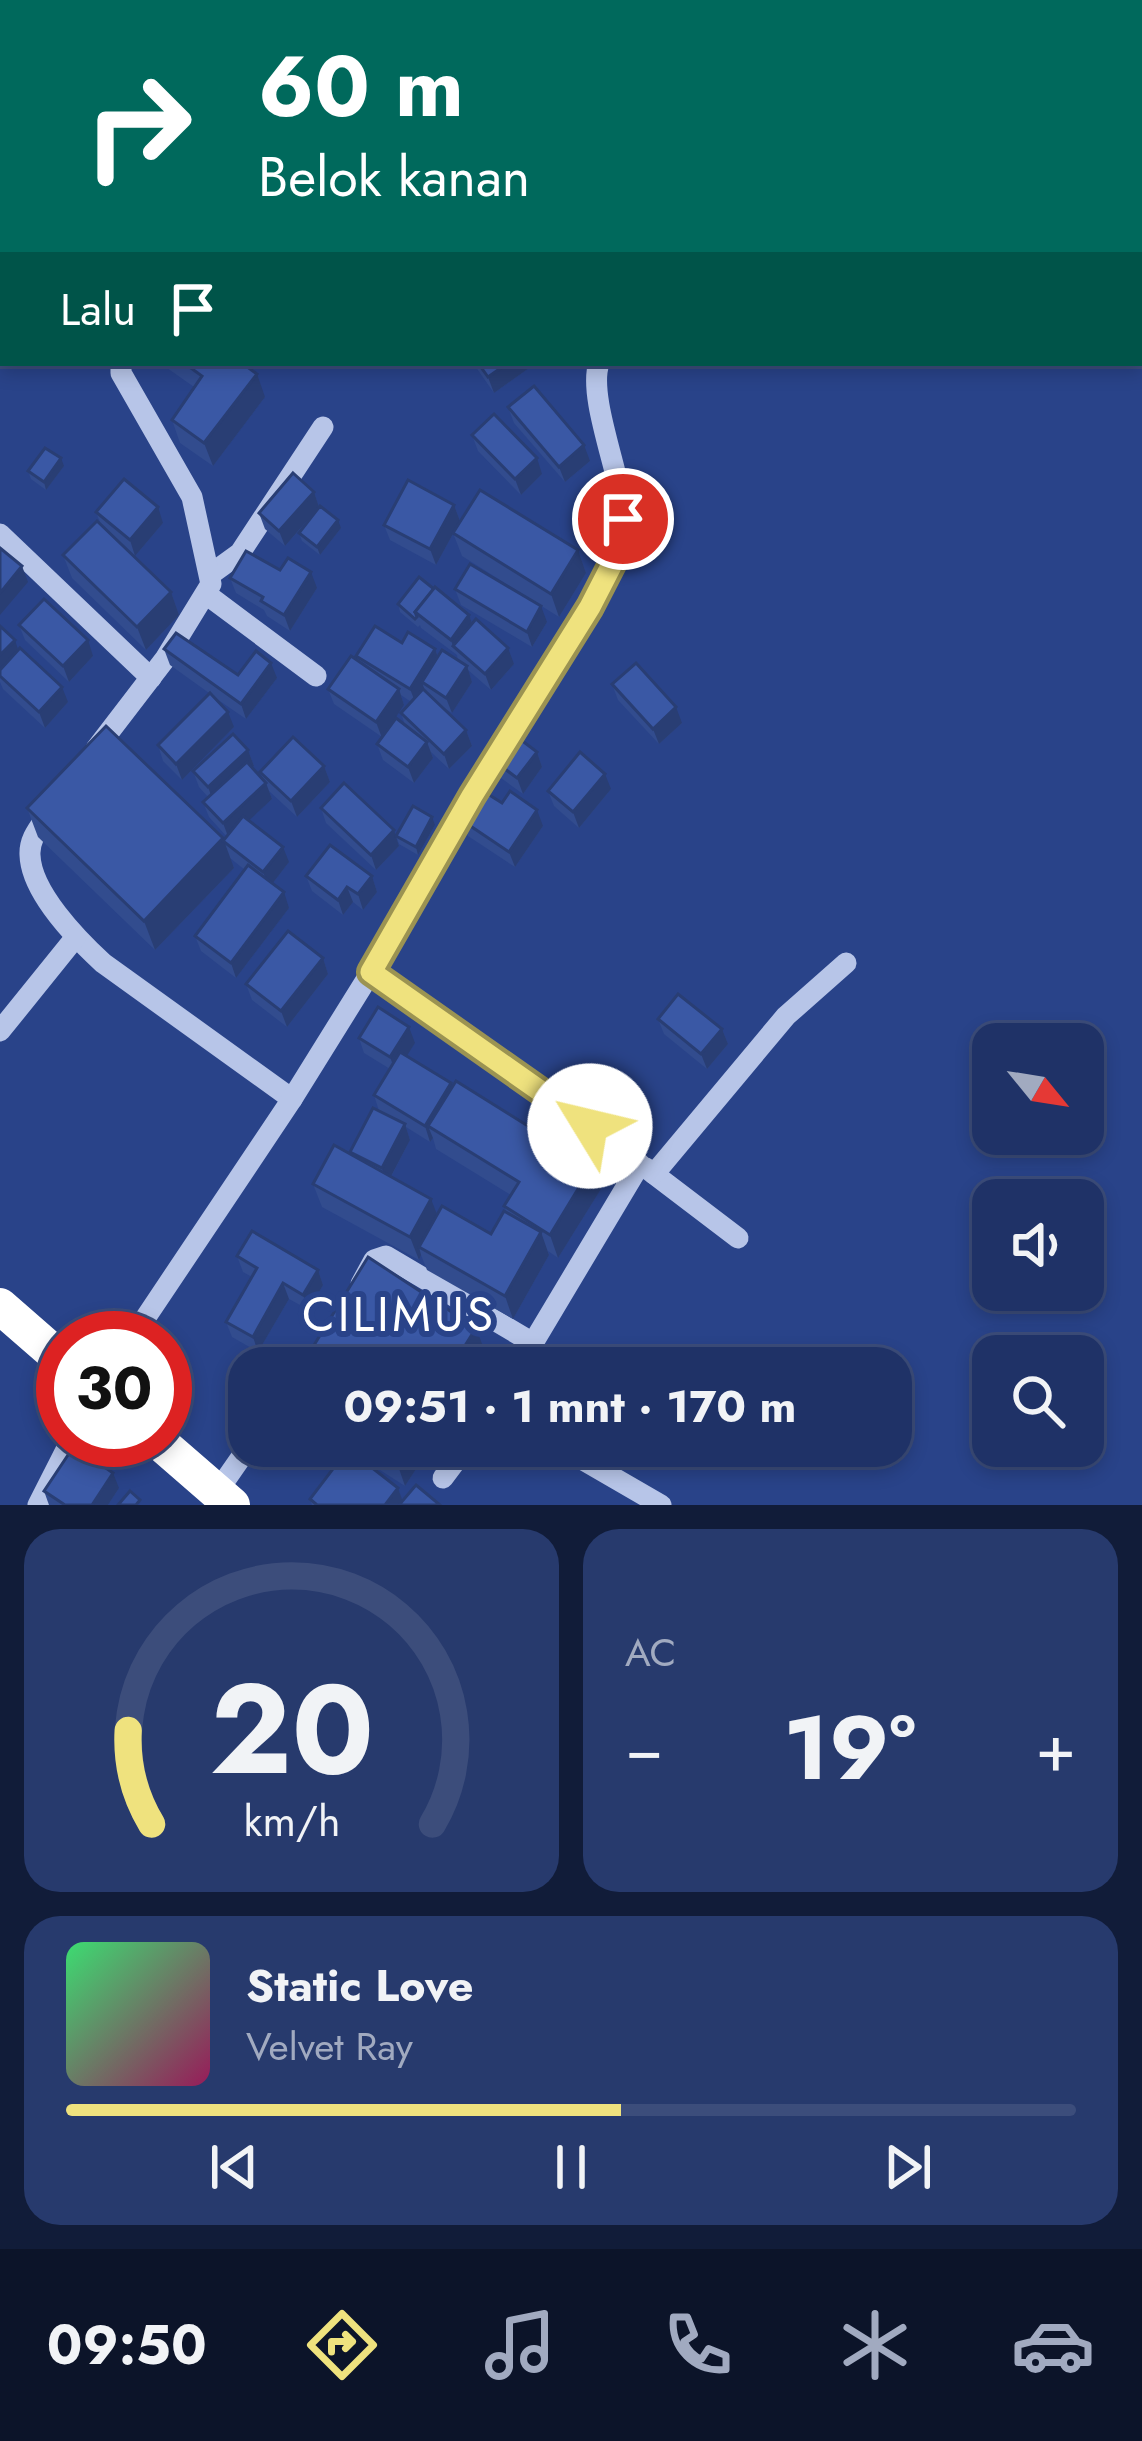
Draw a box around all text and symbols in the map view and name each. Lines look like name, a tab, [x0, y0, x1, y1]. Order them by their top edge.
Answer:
text: 60 m	[258, 26, 464, 148]
icon: right	[60, 48, 216, 204]
text: Belok kanan	[258, 138, 530, 216]
icon: arrive	[160, 276, 226, 342]
text: Lalu	[60, 277, 136, 342]
pin	[572, 468, 674, 570]
icon: arrive	[590, 486, 656, 552]
north arrow	[972, 1023, 1104, 1155]
map controls	[972, 1023, 1104, 1467]
position arrow	[527, 1063, 653, 1189]
button: sound	[972, 1179, 1104, 1311]
district label: CILIMUS	[302, 1280, 496, 1349]
speed limit sign: 30	[36, 1311, 192, 1467]
button: search	[972, 1335, 1104, 1467]
text: 09:51 · 1 mnt · 170 m	[343, 1374, 797, 1439]
text: AC	[625, 1624, 676, 1681]
text: 20	[209, 1639, 374, 1820]
text: 19°	[783, 1683, 916, 1813]
text: −	[625, 1700, 664, 1796]
text: +	[1035, 1700, 1076, 1796]
text: km/h	[243, 1789, 340, 1851]
text: Static Love	[246, 1953, 474, 2018]
text: Velvet Ray	[246, 2018, 413, 2075]
icon: previous	[201, 2134, 267, 2200]
icon: pause	[538, 2134, 604, 2200]
icon: next	[875, 2134, 941, 2200]
icon: directions	[300, 2303, 384, 2387]
icon: music	[478, 2303, 562, 2387]
icon: phone	[656, 2303, 740, 2387]
icon: climate	[833, 2303, 917, 2387]
icon: car	[1011, 2303, 1095, 2387]
text: 09:50	[47, 2306, 207, 2384]

